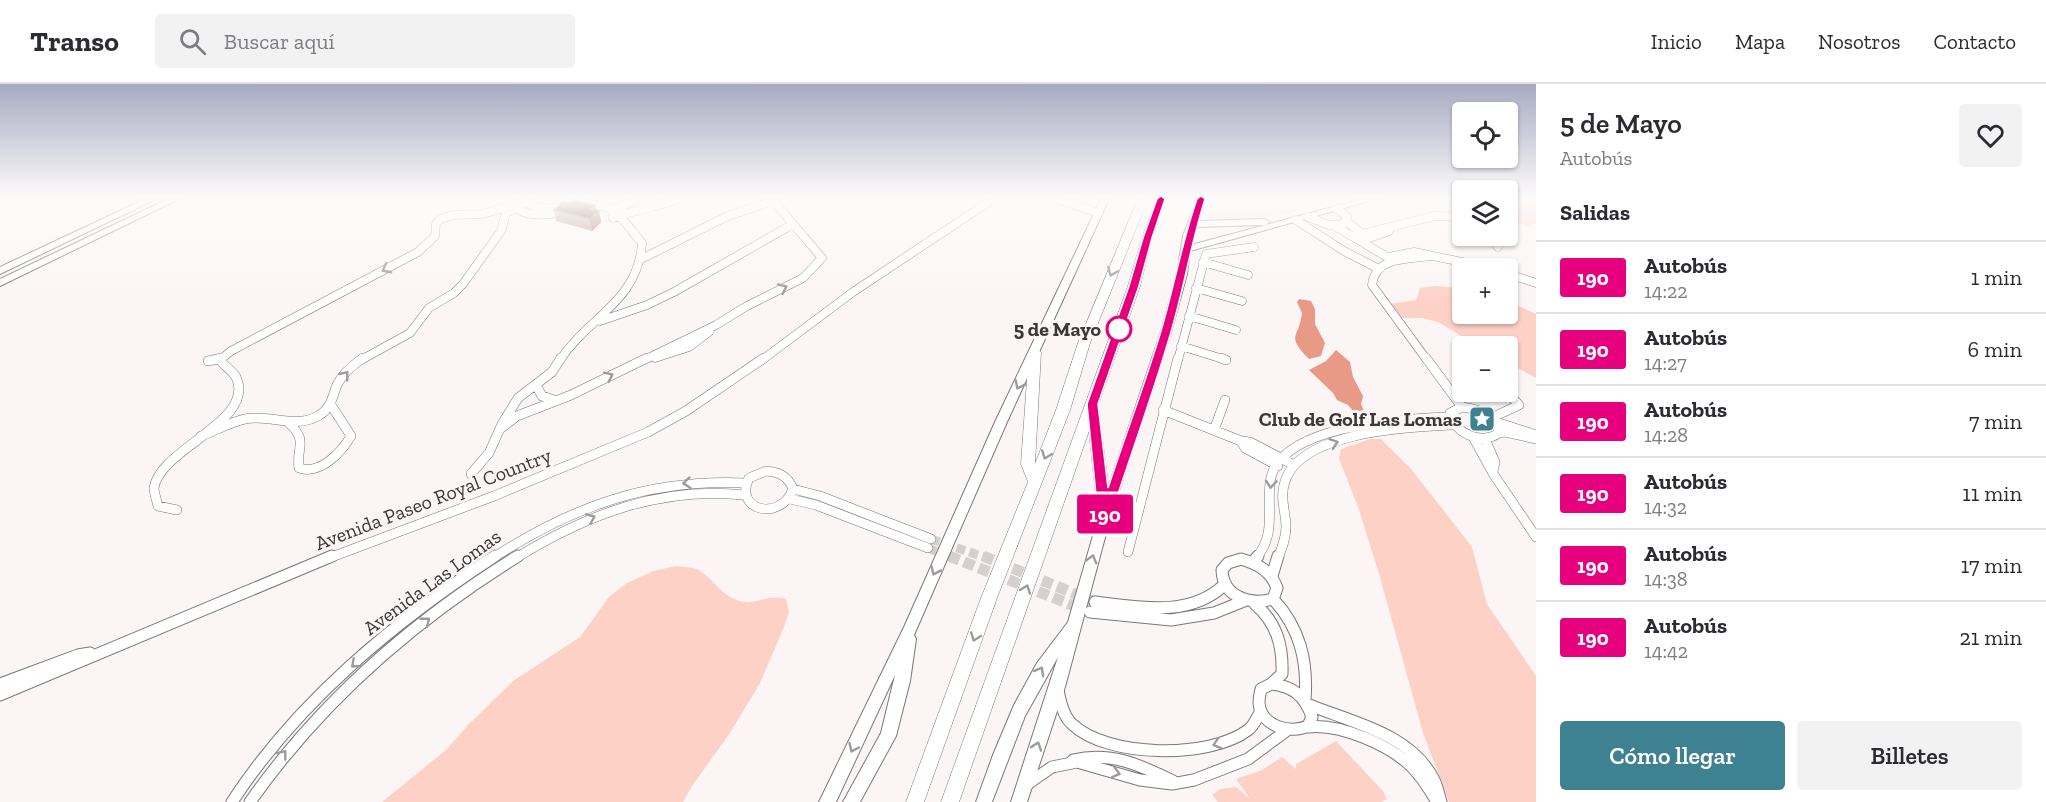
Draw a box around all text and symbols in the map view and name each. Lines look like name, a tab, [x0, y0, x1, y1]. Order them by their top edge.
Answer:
search box	[155, 14, 575, 68]
text: Transo	[30, 25, 119, 58]
icon: search	[176, 25, 209, 58]
text: Buscar aquí	[224, 28, 335, 55]
text: Inicio	[1651, 29, 1702, 54]
text: Mapa	[1735, 29, 1785, 54]
text: Nosotros	[1818, 29, 1900, 54]
text: Contacto	[1933, 29, 2016, 54]
map controls	[1452, 102, 1518, 402]
button: locate	[1452, 102, 1518, 168]
button: heart	[1959, 104, 2022, 167]
text: 5 de Mayo	[1560, 107, 1682, 140]
text: Autobús	[1560, 146, 1632, 170]
button: layers	[1452, 180, 1518, 246]
text: Salidas	[1560, 199, 1630, 226]
text: Autobús	[1644, 252, 1727, 279]
button: +	[1452, 258, 1518, 324]
one-way arrow	[382, 262, 392, 273]
text: 1 min	[1971, 264, 2022, 291]
text: 190	[1577, 265, 1609, 290]
one-way arrow	[1107, 266, 1119, 277]
text: 14:22	[1644, 279, 1688, 303]
one-way arrow	[777, 284, 788, 296]
marker: 5 de Mayo	[1106, 316, 1132, 342]
place label: 5 de Mayo	[1014, 317, 1102, 341]
text: Autobús	[1644, 324, 1727, 351]
button: −	[1452, 336, 1518, 402]
text: 6 min	[1968, 336, 2022, 363]
text: 190	[1577, 337, 1609, 362]
text: 14:27	[1644, 351, 1687, 375]
one-way arrow	[338, 370, 349, 381]
one-way arrow	[603, 371, 614, 383]
one-way arrow	[1015, 379, 1026, 390]
text: Autobús	[1644, 396, 1727, 423]
place icon: Club de Golf Las Lomas	[1467, 404, 1497, 434]
place label: Club de Golf Las Lomas	[1259, 407, 1462, 431]
text: 7 min	[1969, 408, 2022, 435]
text: 190	[1577, 409, 1609, 434]
text: 14:28	[1644, 423, 1688, 447]
one-way arrow	[1328, 438, 1339, 451]
street label: Avenida Paseo Royal Country	[311, 443, 555, 555]
one-way arrow	[1041, 449, 1053, 460]
text: Autobús	[1644, 468, 1727, 495]
one-way arrow	[682, 476, 692, 488]
one-way arrow	[1265, 479, 1278, 488]
text: 11 min	[1962, 480, 2022, 507]
text: 190	[1577, 481, 1609, 506]
line badge: 190	[1070, 494, 1140, 534]
text: 14:32	[1644, 495, 1687, 519]
text: 190	[1089, 502, 1121, 527]
one-way arrow	[584, 513, 595, 525]
street label: Avenida Las Lomas	[359, 524, 505, 640]
text: Autobús	[1644, 540, 1727, 567]
text: 17 min	[1961, 552, 2022, 579]
text: 190	[1577, 553, 1609, 578]
one-way arrow	[1085, 554, 1097, 565]
one-way arrow	[931, 565, 943, 576]
text: 14:38	[1644, 567, 1688, 591]
one-way arrow	[1019, 584, 1032, 595]
text: Autobús	[1644, 612, 1727, 639]
one-way arrow	[419, 618, 430, 629]
text: 21 min	[1959, 624, 2022, 651]
text: 190	[1577, 625, 1609, 650]
one-way arrow	[970, 631, 982, 642]
text: 14:42	[1644, 639, 1688, 663]
one-way arrow	[351, 657, 362, 668]
one-way arrow	[1032, 667, 1044, 677]
button: Cómo llegar	[1560, 721, 1785, 790]
button: Billetes	[1797, 721, 2022, 790]
one-way arrow	[1212, 737, 1223, 749]
one-way arrow	[1030, 741, 1042, 752]
one-way arrow	[849, 742, 860, 752]
one-way arrow	[276, 750, 287, 761]
one-way arrow	[1111, 766, 1121, 779]

